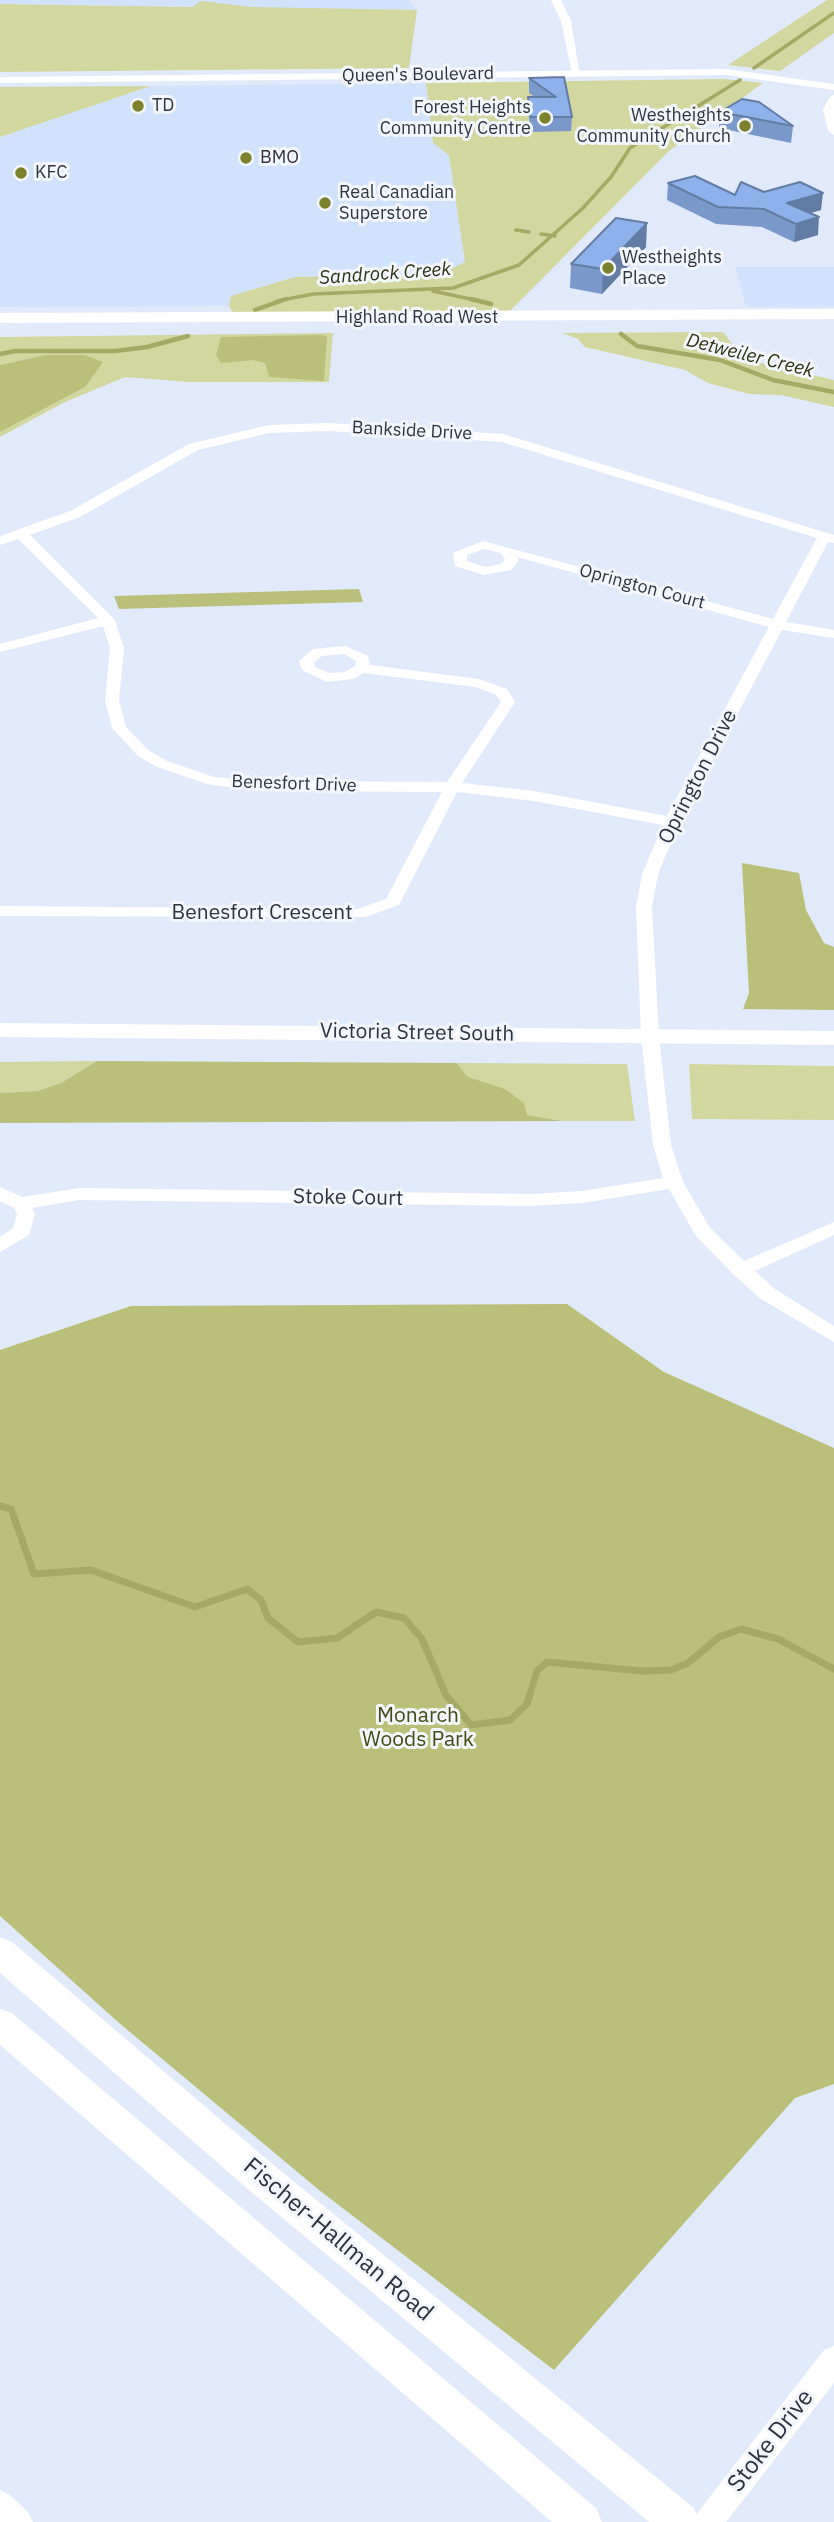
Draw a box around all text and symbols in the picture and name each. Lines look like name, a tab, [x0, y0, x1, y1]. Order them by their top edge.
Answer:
street label: Queen's Boulevard	[342, 63, 494, 87]
place label: TD	[152, 95, 174, 117]
place label: Forest Heights Community Centre	[380, 97, 531, 140]
marker: TD	[130, 98, 146, 114]
place label: Westheights Community Church	[576, 105, 731, 148]
marker: Forest Heights Community Centre	[537, 110, 553, 126]
marker: Westheights Community Church	[737, 118, 753, 134]
place label: BMO	[260, 147, 299, 169]
marker: BMO	[238, 150, 254, 166]
place label: KFC	[35, 162, 67, 184]
marker: KFC	[13, 165, 29, 181]
place label: Real Canadian Superstore	[339, 182, 454, 224]
marker: Real Canadian Superstore	[317, 195, 333, 211]
place label: Westheights Place	[622, 247, 722, 290]
water label: Sandrock Creek	[318, 258, 452, 290]
marker: Westheights Place	[600, 260, 616, 276]
street label: Highland Road West	[336, 307, 498, 329]
water label: Detweiler Creek	[684, 329, 816, 383]
street label: Bankside Drive	[351, 417, 473, 445]
street label: Oprington Court	[577, 560, 707, 614]
street label: Oprington Drive	[653, 705, 743, 849]
street label: Benesfort Drive	[231, 771, 357, 797]
street label: Benesfort Crescent	[171, 900, 353, 926]
street label: Victoria Street South	[320, 1019, 514, 1047]
street label: Stoke Court	[293, 1184, 403, 1212]
park label: Monarch Woods Park	[362, 1703, 474, 1753]
street label: Fischer-Hallman Road	[237, 2152, 439, 2328]
street label: Stoke Drive	[722, 2384, 820, 2498]

